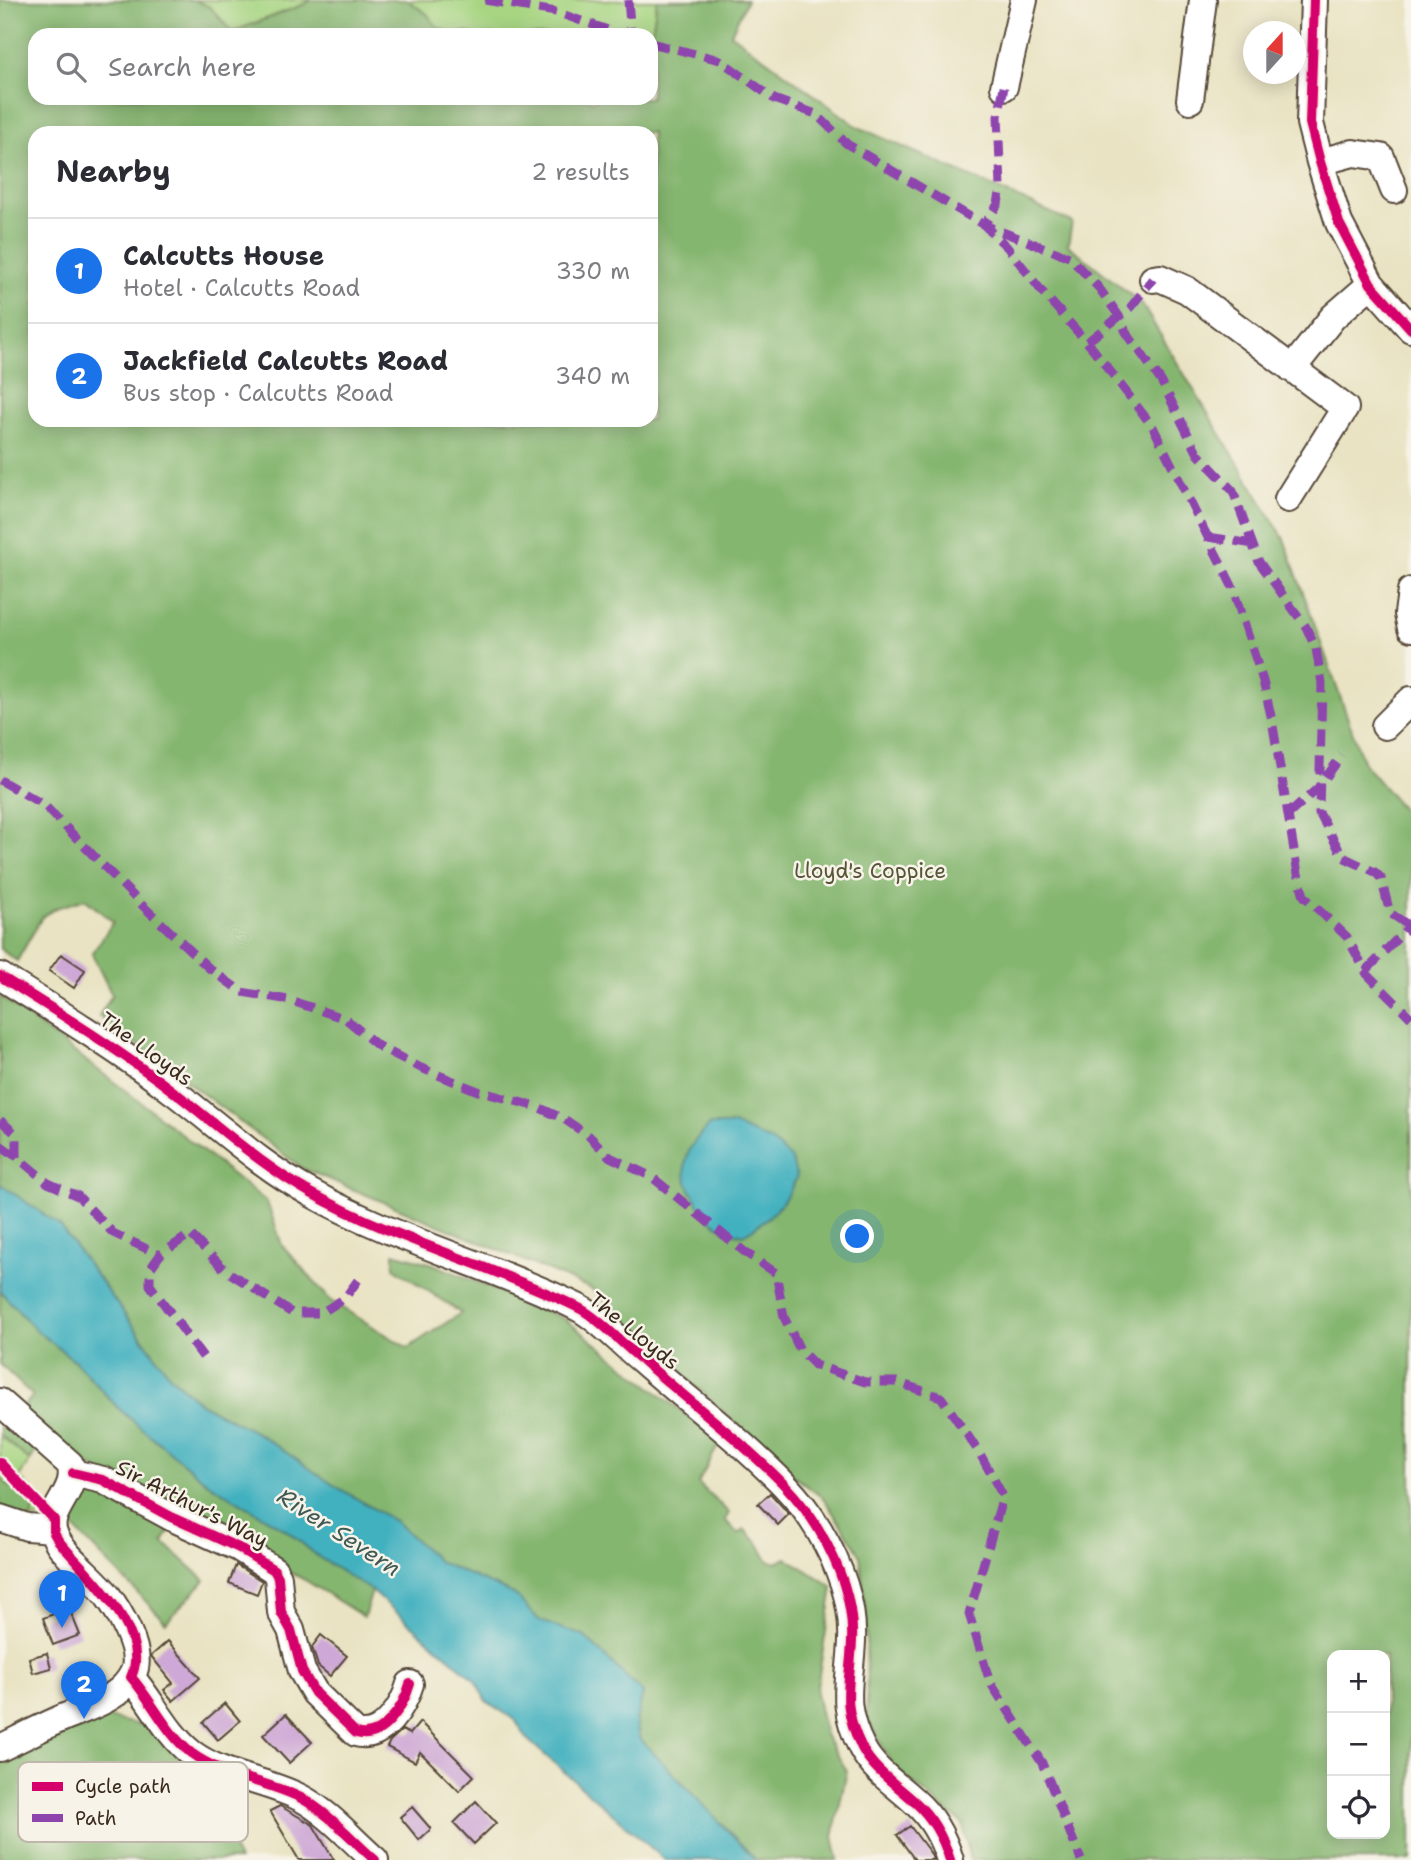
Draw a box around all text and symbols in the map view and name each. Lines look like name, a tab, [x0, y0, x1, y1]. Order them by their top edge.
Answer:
north arrow	[1243, 21, 1306, 84]
search box	[28, 28, 658, 105]
icon: search	[52, 48, 90, 86]
text: Search here	[108, 49, 257, 84]
text: Nearby	[56, 151, 171, 192]
text: 2 results	[531, 157, 630, 187]
text: Calcutts House	[123, 238, 324, 273]
text: 1	[74, 256, 84, 286]
text: 330 m	[556, 256, 630, 286]
text: Hotel · Calcutts Road	[123, 273, 360, 303]
text: Jackfield Calcutts Road	[123, 343, 448, 378]
text: 2	[71, 361, 87, 391]
text: 340 m	[555, 361, 630, 391]
text: Bus stop · Calcutts Road	[123, 378, 393, 408]
park label: Lloyd's Coppice	[794, 857, 946, 885]
street label: The Lloyds	[94, 1006, 198, 1092]
your location	[840, 1219, 874, 1253]
street label: The Lloyds	[583, 1286, 685, 1376]
street label: Sir Arthur's Way	[111, 1454, 273, 1554]
water label: River Severn	[272, 1481, 406, 1583]
pin: 1	[39, 1570, 85, 1628]
map controls	[1327, 1650, 1390, 1839]
button: +	[1327, 1650, 1390, 1713]
pin: 2	[61, 1661, 107, 1719]
button: −	[1327, 1713, 1390, 1776]
legend	[18, 1762, 248, 1842]
text: Cycle path	[75, 1774, 171, 1799]
button: locate	[1327, 1776, 1390, 1839]
text: Path	[75, 1806, 117, 1831]

